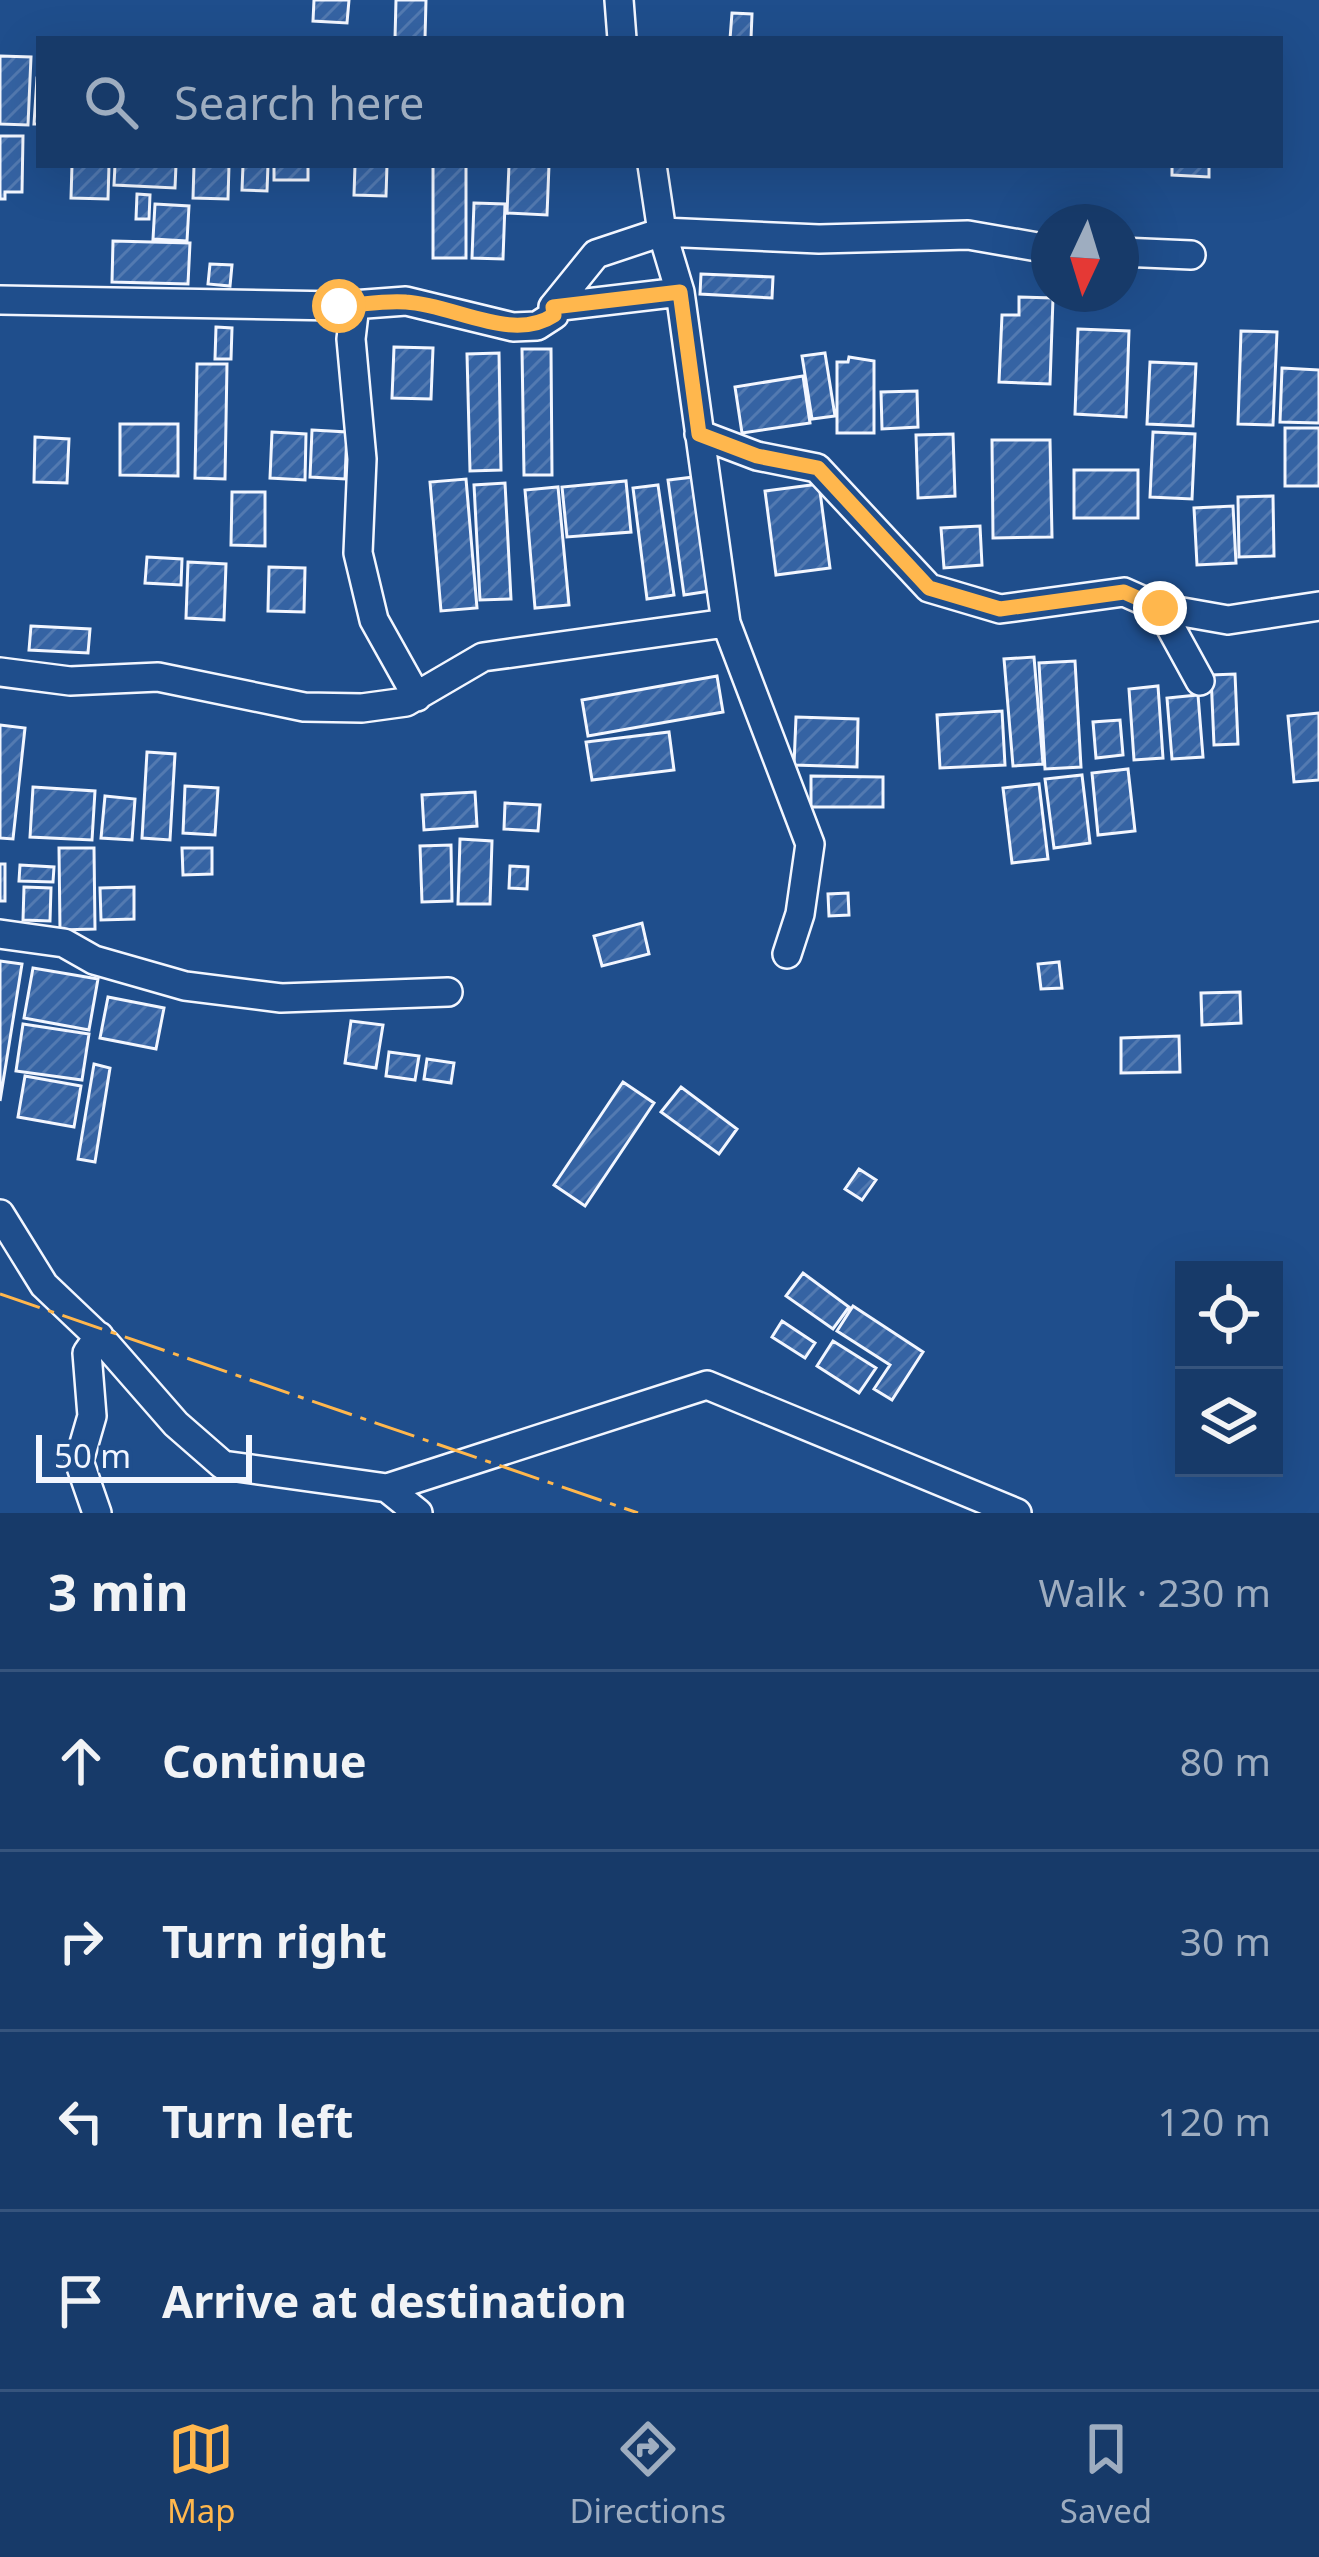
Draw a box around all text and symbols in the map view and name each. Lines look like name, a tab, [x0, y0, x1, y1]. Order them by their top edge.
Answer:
search box	[36, 36, 1283, 168]
icon: search	[78, 69, 144, 135]
text: Search here	[174, 72, 424, 133]
north arrow	[1031, 204, 1139, 312]
route start	[312, 279, 366, 333]
route end	[1133, 581, 1187, 635]
map controls	[1175, 1261, 1283, 1477]
button: locate	[1175, 1261, 1283, 1369]
button: layers	[1175, 1369, 1283, 1477]
scale bar	[36, 1429, 252, 1482]
text: 50 m	[54, 1433, 131, 1478]
text: 3 min	[48, 1556, 189, 1626]
text: Walk · 230 m	[1038, 1565, 1271, 1618]
icon: ahead	[48, 1728, 114, 1794]
text: Continue	[162, 1730, 367, 1791]
text: 80 m	[1180, 1734, 1271, 1787]
icon: right	[48, 1908, 114, 1974]
text: Turn right	[162, 1910, 387, 1971]
text: 30 m	[1180, 1914, 1271, 1967]
icon: left	[48, 2088, 114, 2154]
text: Turn left	[162, 2090, 353, 2151]
text: 120 m	[1157, 2094, 1271, 2147]
icon: arrive	[48, 2268, 114, 2334]
text: Arrive at destination	[162, 2270, 627, 2331]
tab: Map	[167, 2416, 236, 2533]
tab: Directions	[569, 2416, 726, 2533]
tab: Saved	[1060, 2416, 1152, 2533]

